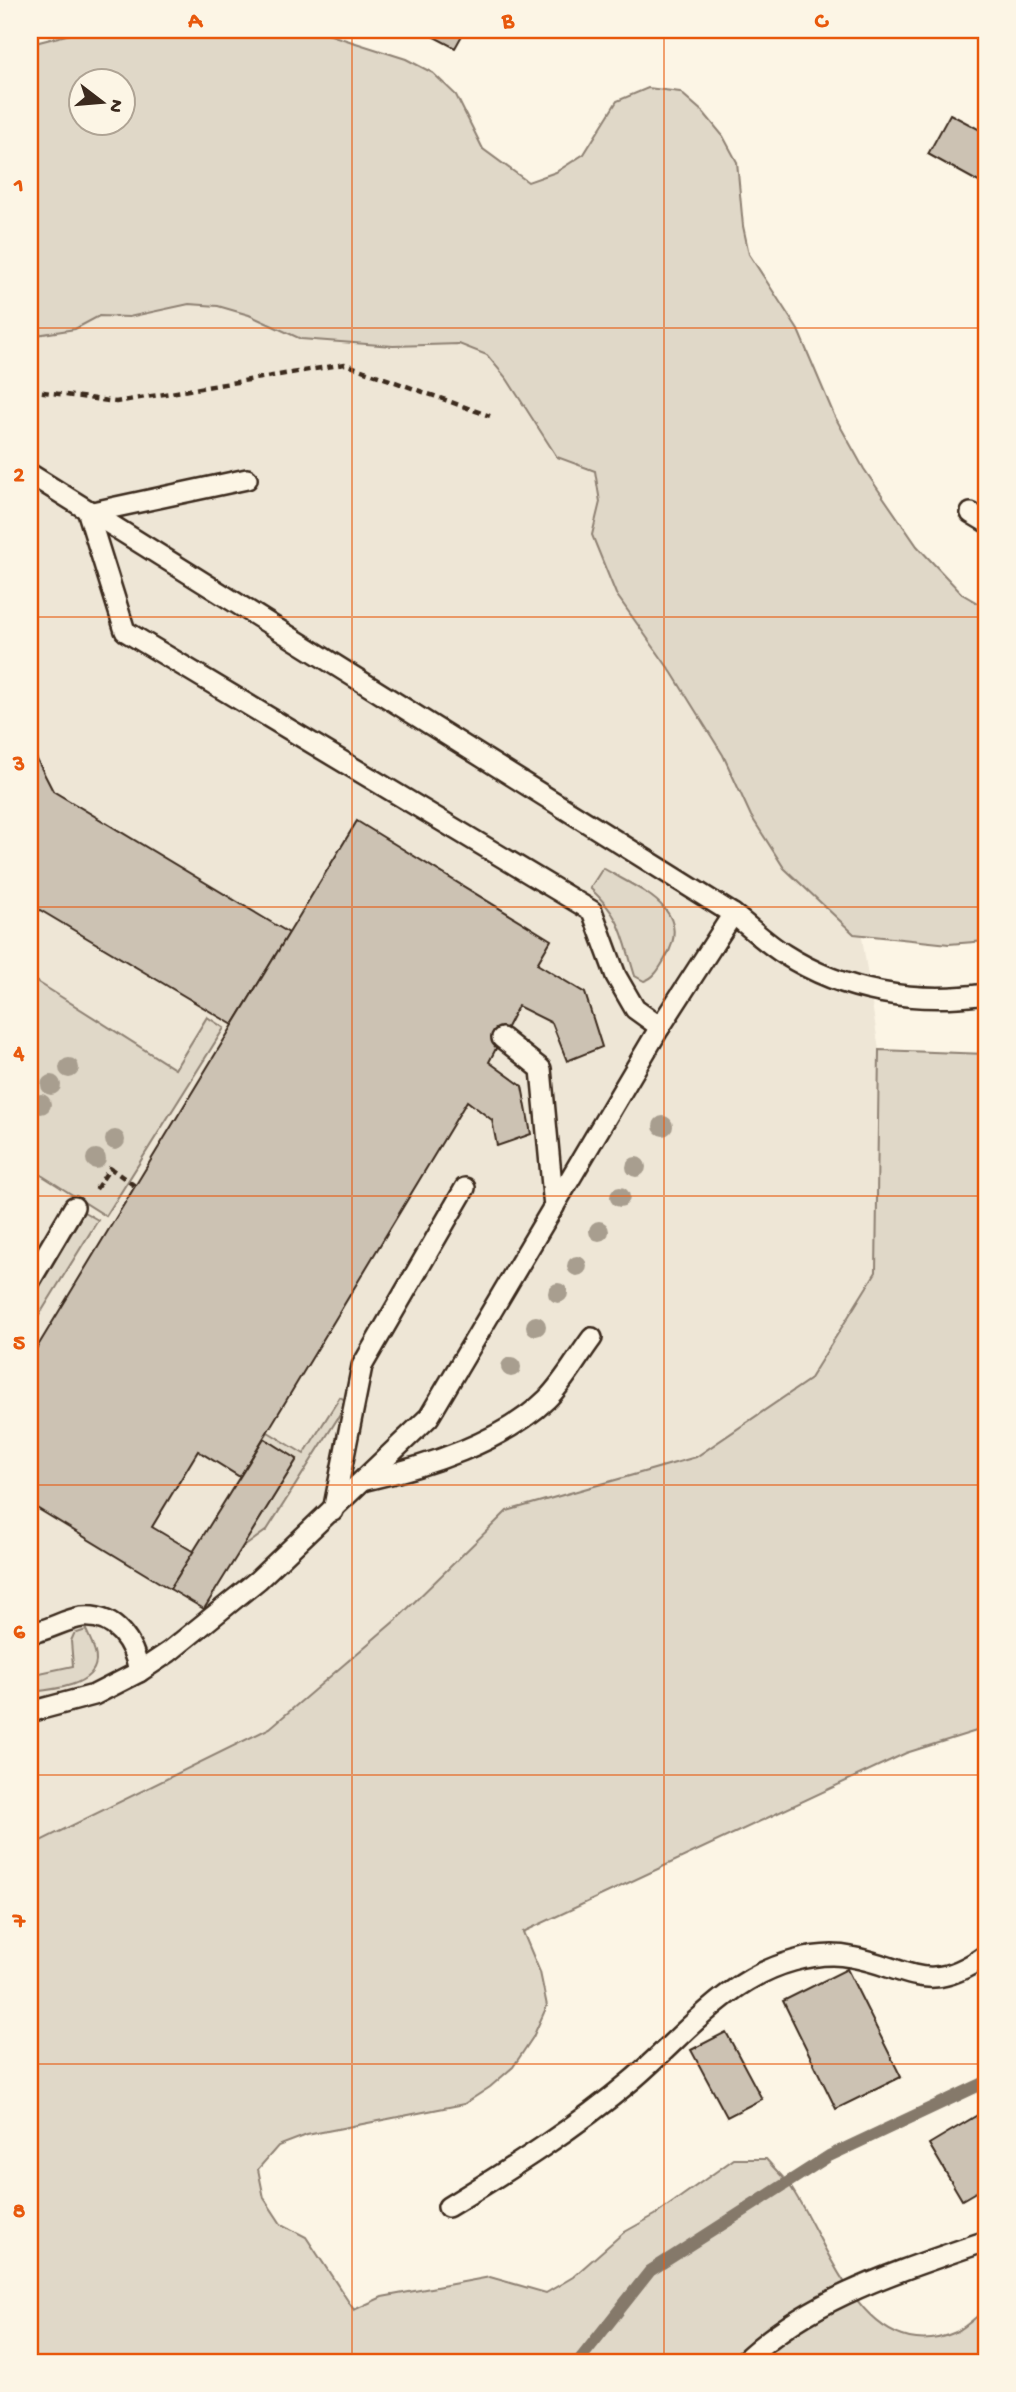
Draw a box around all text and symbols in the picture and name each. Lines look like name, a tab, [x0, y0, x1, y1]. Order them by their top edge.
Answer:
text: A	[187, 9, 203, 36]
text: B	[501, 9, 515, 36]
text: C	[815, 9, 830, 36]
north arrow	[66, 66, 136, 136]
text: N	[102, 97, 128, 115]
text: 1	[13, 173, 24, 200]
text: 2	[13, 463, 25, 490]
text: 3	[12, 752, 25, 779]
text: 4	[13, 1041, 25, 1068]
text: 5	[13, 1331, 25, 1358]
text: 6	[13, 1620, 26, 1647]
text: 7	[12, 1909, 26, 1936]
text: 8	[13, 2199, 26, 2226]

